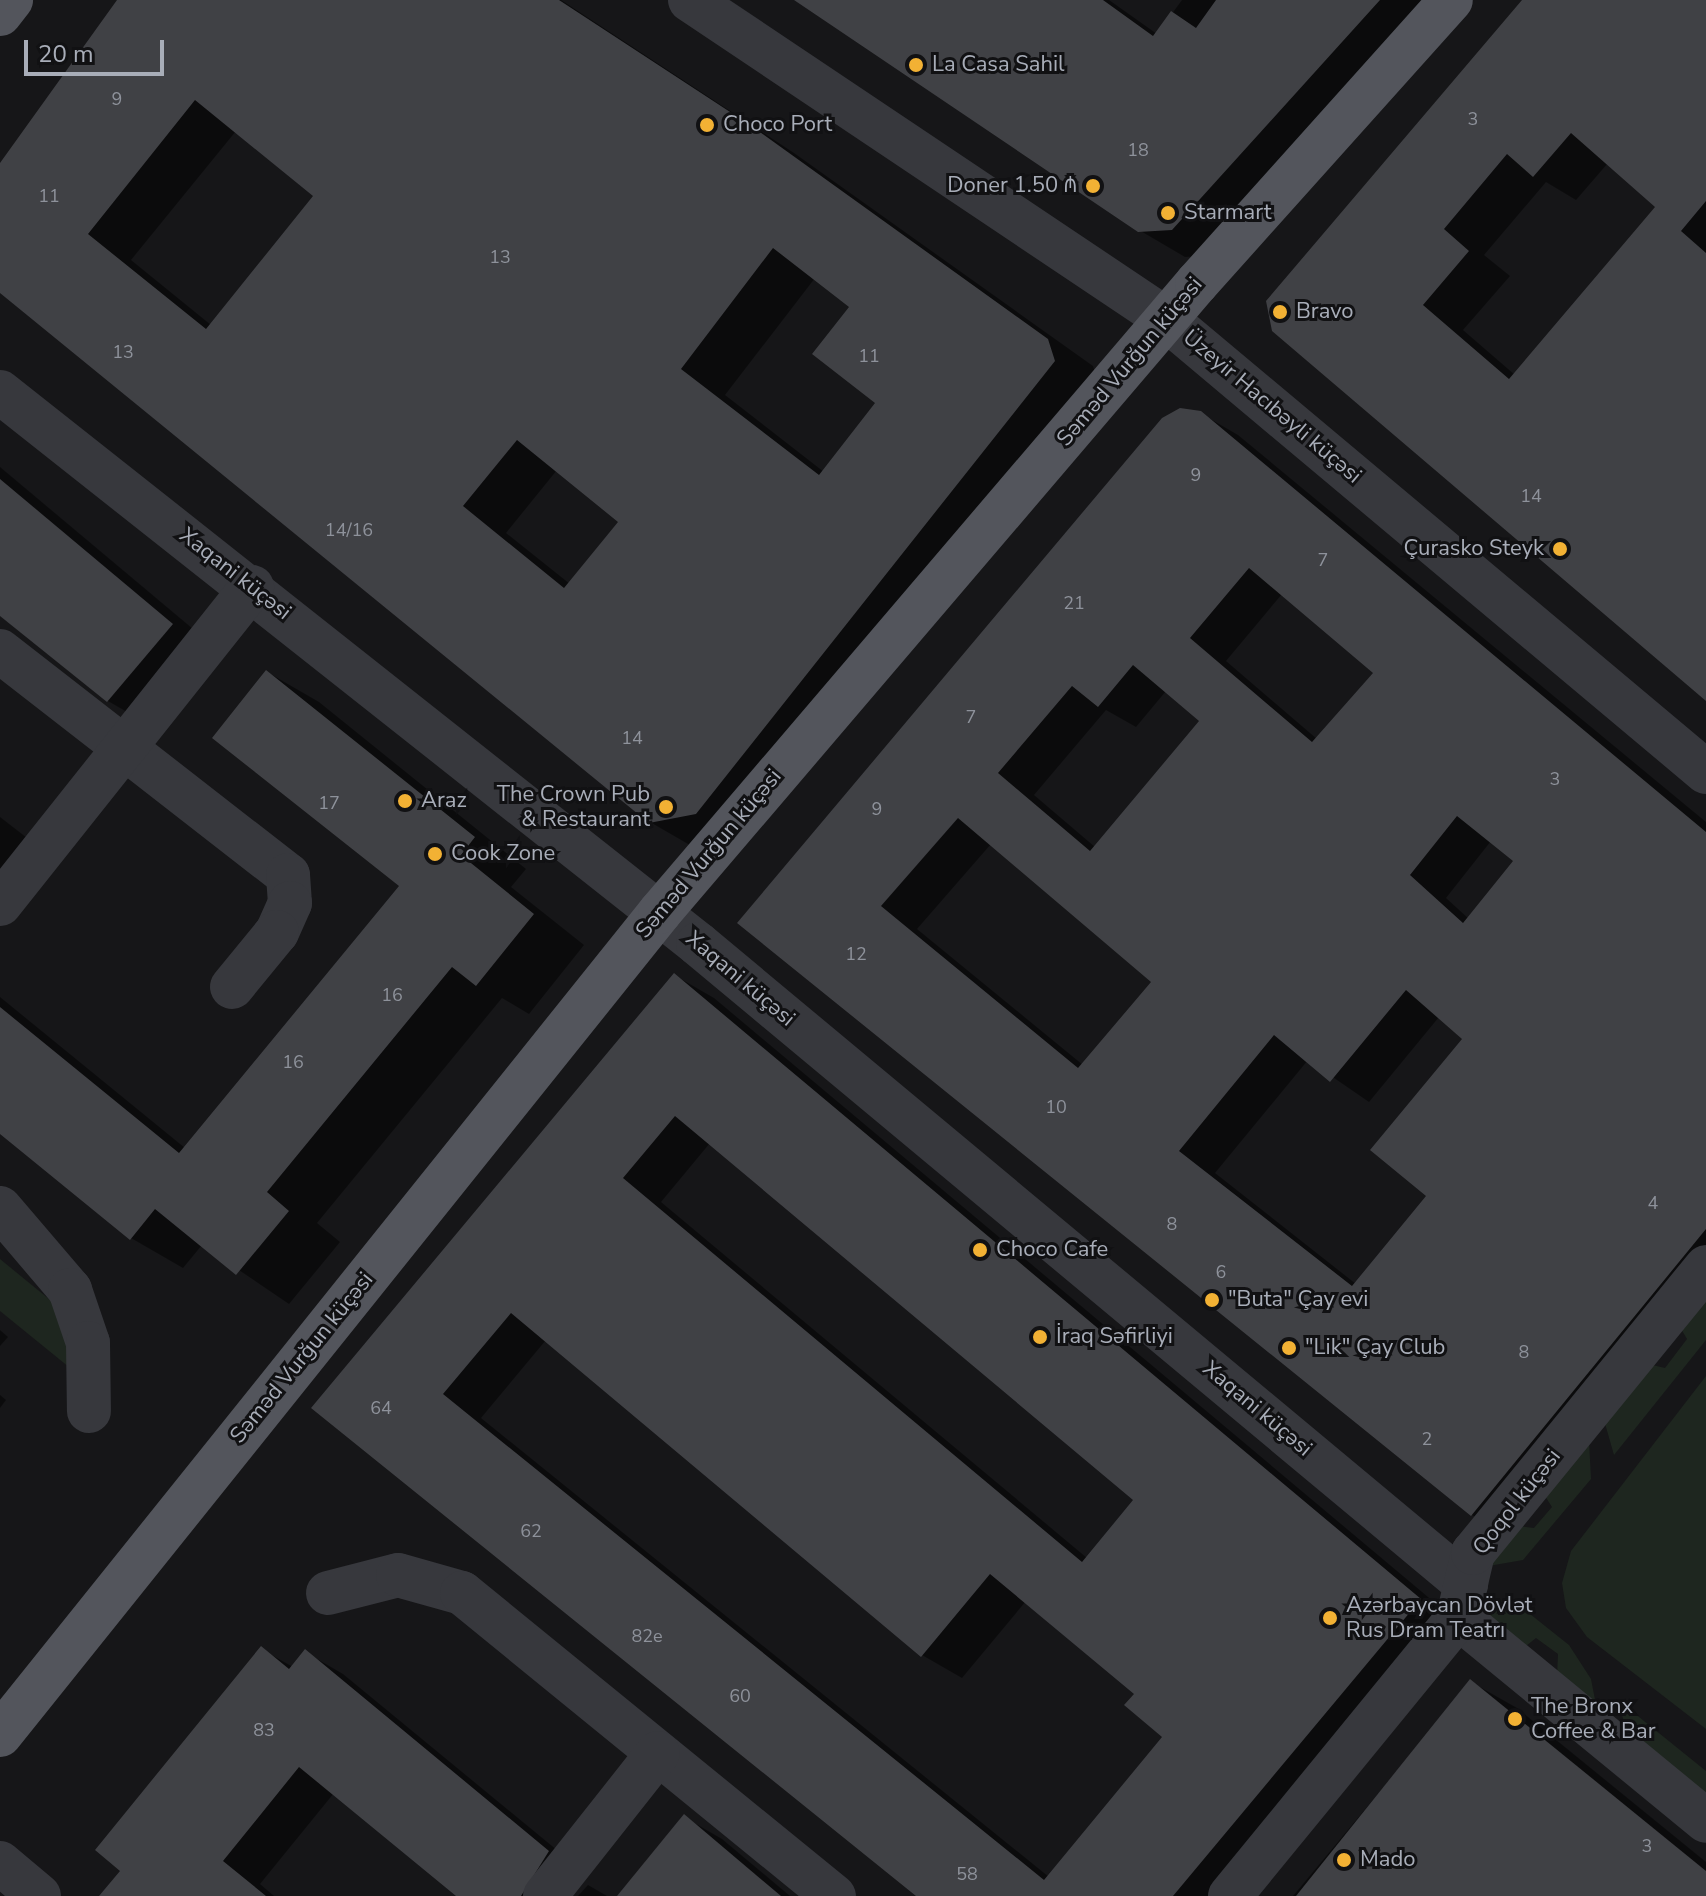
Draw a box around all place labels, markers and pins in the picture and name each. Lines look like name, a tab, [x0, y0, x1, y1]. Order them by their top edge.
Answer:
place label: La Casa Sahil	[932, 52, 1065, 78]
marker: La Casa Sahil	[907, 56, 925, 74]
place label: Choco Port	[723, 112, 832, 138]
marker: Choco Port	[698, 116, 716, 134]
place label: Doner 1.50 ₼	[947, 173, 1077, 199]
marker: Doner 1.50 ₼	[1084, 177, 1102, 195]
place label: Starmart	[1184, 200, 1271, 226]
marker: Starmart	[1159, 204, 1177, 222]
place label: Bravo	[1296, 299, 1354, 325]
marker: Bravo	[1271, 303, 1289, 321]
place label: Çurasko Steyk	[1404, 536, 1544, 562]
marker: Çurasko Steyk	[1551, 540, 1569, 558]
place label: The Crown Pub & Restaurant	[497, 781, 650, 832]
place label: Araz	[421, 788, 467, 814]
marker: Araz	[396, 792, 414, 810]
marker: The Crown Pub & Restaurant	[657, 798, 675, 816]
place label: Cook Zone	[451, 841, 555, 867]
marker: Cook Zone	[426, 845, 444, 863]
place label: Choco Cafe	[996, 1237, 1108, 1263]
marker: Choco Cafe	[971, 1241, 989, 1259]
place label: "Buta" Çay evi	[1228, 1287, 1368, 1313]
marker: "Buta" Çay evi	[1203, 1291, 1221, 1309]
place label: İraq Səfirliyi	[1056, 1324, 1173, 1350]
marker: İraq Səfirliyi	[1031, 1328, 1049, 1346]
place label: "Lik" Çay Club	[1305, 1335, 1445, 1361]
marker: "Lik" Çay Club	[1280, 1339, 1298, 1357]
place label: Azərbaycan Dövlət Rus Dram Teatrı	[1346, 1592, 1532, 1644]
marker: Azərbaycan Dövlət Rus Dram Teatrı	[1321, 1609, 1339, 1627]
place label: The Bronx Coffee & Bar	[1531, 1693, 1656, 1744]
marker: The Bronx Coffee & Bar	[1506, 1710, 1524, 1728]
place label: Mado	[1360, 1847, 1416, 1873]
marker: Mado	[1335, 1851, 1353, 1869]

